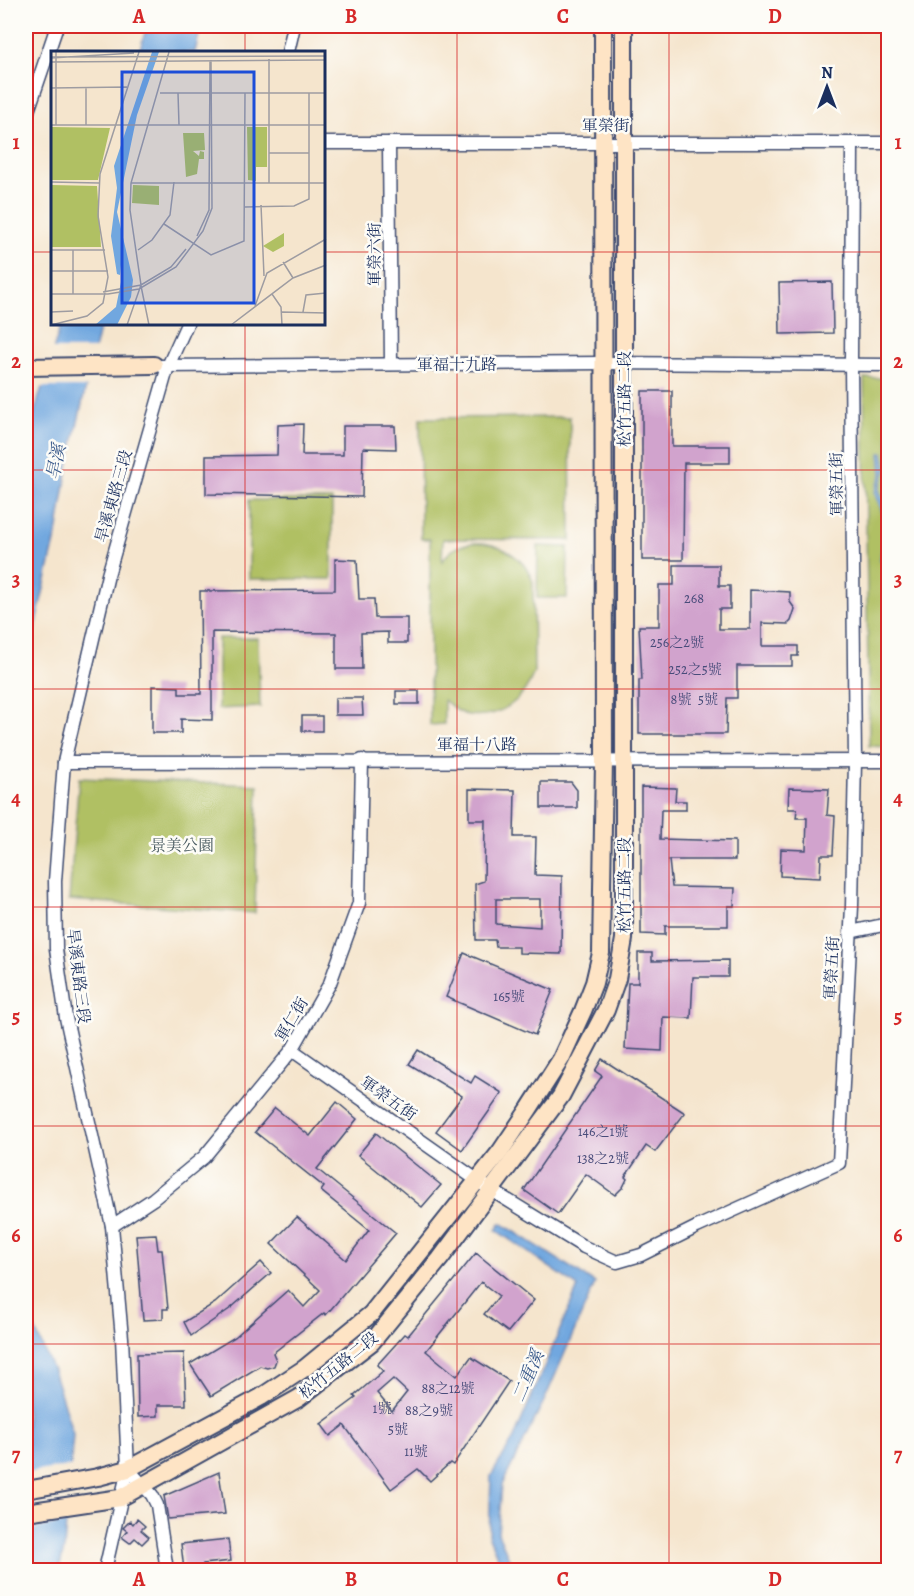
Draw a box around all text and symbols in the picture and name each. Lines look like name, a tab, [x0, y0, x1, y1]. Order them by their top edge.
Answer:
text: A	[132, 3, 146, 30]
text: B	[345, 3, 357, 30]
text: C	[557, 3, 569, 30]
text: D	[768, 3, 782, 30]
inset map	[51, 51, 326, 326]
north arrow	[797, 57, 857, 117]
text: N	[821, 62, 833, 84]
street label: 軍榮街	[582, 115, 630, 137]
text: 1	[12, 129, 20, 156]
text: 1	[894, 129, 902, 156]
street label: 軍榮六街	[364, 222, 386, 286]
text: 2	[11, 348, 21, 375]
text: 2	[893, 348, 903, 375]
street label: 松竹五路二段	[614, 351, 636, 447]
street label: 軍福十九路	[417, 354, 497, 376]
water label: 旱溪	[41, 440, 72, 482]
street label: 旱溪東路三段	[90, 447, 138, 545]
street label: 軍榮五街	[825, 452, 849, 516]
text: 3	[12, 566, 20, 593]
text: 3	[894, 566, 902, 593]
house number: 268	[684, 589, 704, 608]
house number: 256之2號	[650, 633, 704, 652]
house number: 252之5號	[668, 660, 722, 679]
house number: 8號	[671, 690, 691, 709]
house number: 5號	[698, 690, 718, 709]
street label: 軍福十八路	[437, 734, 517, 756]
text: 4	[11, 785, 21, 812]
text: 4	[893, 785, 903, 812]
park label: 景美公園	[150, 835, 214, 857]
street label: 松竹五路二段	[614, 837, 636, 933]
street label: 旱溪東路三段	[61, 927, 95, 1025]
street label: 軍榮五街	[819, 936, 845, 1001]
house number: 165號	[493, 987, 525, 1006]
street label: 軍仁街	[270, 993, 314, 1046]
text: 5	[12, 1003, 20, 1030]
text: 5	[894, 1003, 902, 1030]
street label: 軍榮五街	[356, 1071, 421, 1126]
house number: 146之1號	[578, 1122, 628, 1141]
house number: 138之2號	[577, 1149, 629, 1168]
text: 6	[11, 1222, 21, 1249]
text: 6	[893, 1222, 903, 1249]
street label: 松竹五路二段	[294, 1327, 383, 1405]
water label: 二重溪	[506, 1345, 550, 1406]
house number: 88之12號	[421, 1379, 475, 1398]
house number: 1號	[373, 1399, 391, 1418]
house number: 88之9號	[405, 1401, 453, 1420]
house number: 5號	[388, 1420, 408, 1439]
text: 7	[12, 1441, 21, 1468]
text: 7	[894, 1441, 903, 1468]
house number: 11號	[404, 1442, 428, 1461]
text: A	[132, 1566, 146, 1593]
text: B	[345, 1566, 357, 1593]
text: C	[557, 1566, 569, 1593]
text: D	[768, 1566, 782, 1593]

